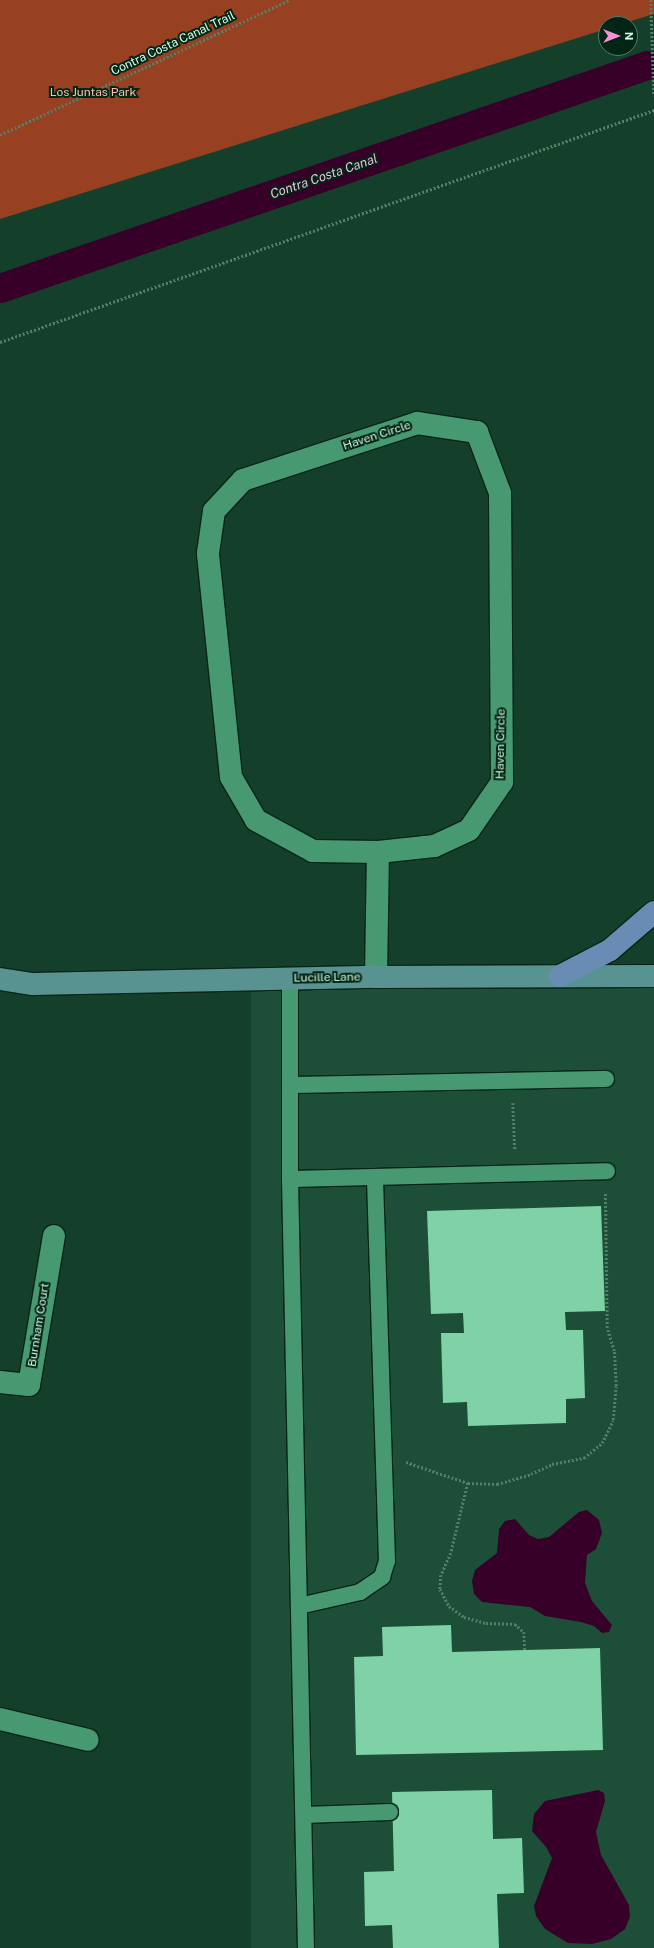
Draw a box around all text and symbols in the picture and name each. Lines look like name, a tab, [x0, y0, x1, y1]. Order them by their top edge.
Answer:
street label: Contra Costa Canal Trail	[109, 9, 237, 79]
north arrow	[598, 16, 638, 56]
text: N	[623, 32, 635, 40]
park label: Los Juntas Park	[50, 86, 136, 100]
water label: Contra Costa Canal	[268, 151, 380, 203]
street label: Haven Circle	[341, 418, 413, 454]
street label: Haven Circle	[493, 709, 509, 779]
street label: Lucille Lane	[293, 970, 361, 986]
street label: Burnham Court	[25, 1282, 53, 1368]

